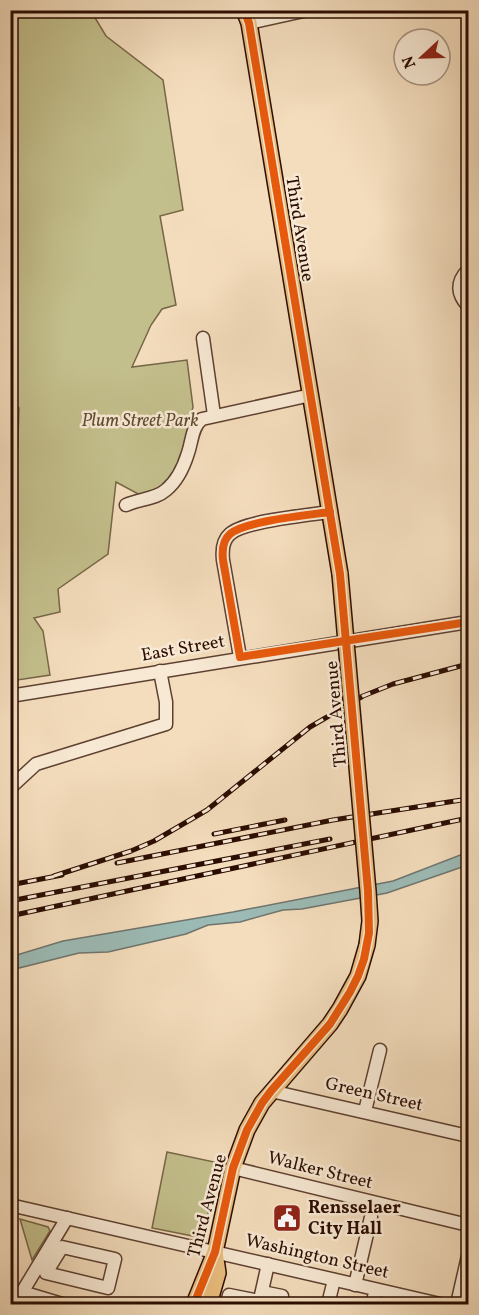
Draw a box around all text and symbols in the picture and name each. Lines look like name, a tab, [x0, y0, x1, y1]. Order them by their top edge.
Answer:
north arrow	[392, 27, 452, 87]
text: N	[397, 52, 422, 71]
street label: Third Avenue	[278, 174, 320, 284]
park label: Plum Street Park	[81, 409, 199, 434]
street label: East Street	[139, 629, 227, 669]
street label: Third Avenue	[320, 660, 354, 768]
street label: Green Street	[323, 1072, 425, 1118]
street label: Walker Street	[265, 1146, 375, 1196]
street label: Third Avenue	[182, 1151, 234, 1261]
place label: Rensselaer City Hall	[308, 1196, 401, 1242]
public building icon: Rensselaer City Hall	[271, 1202, 303, 1234]
street label: Washington Street	[243, 1228, 391, 1286]

